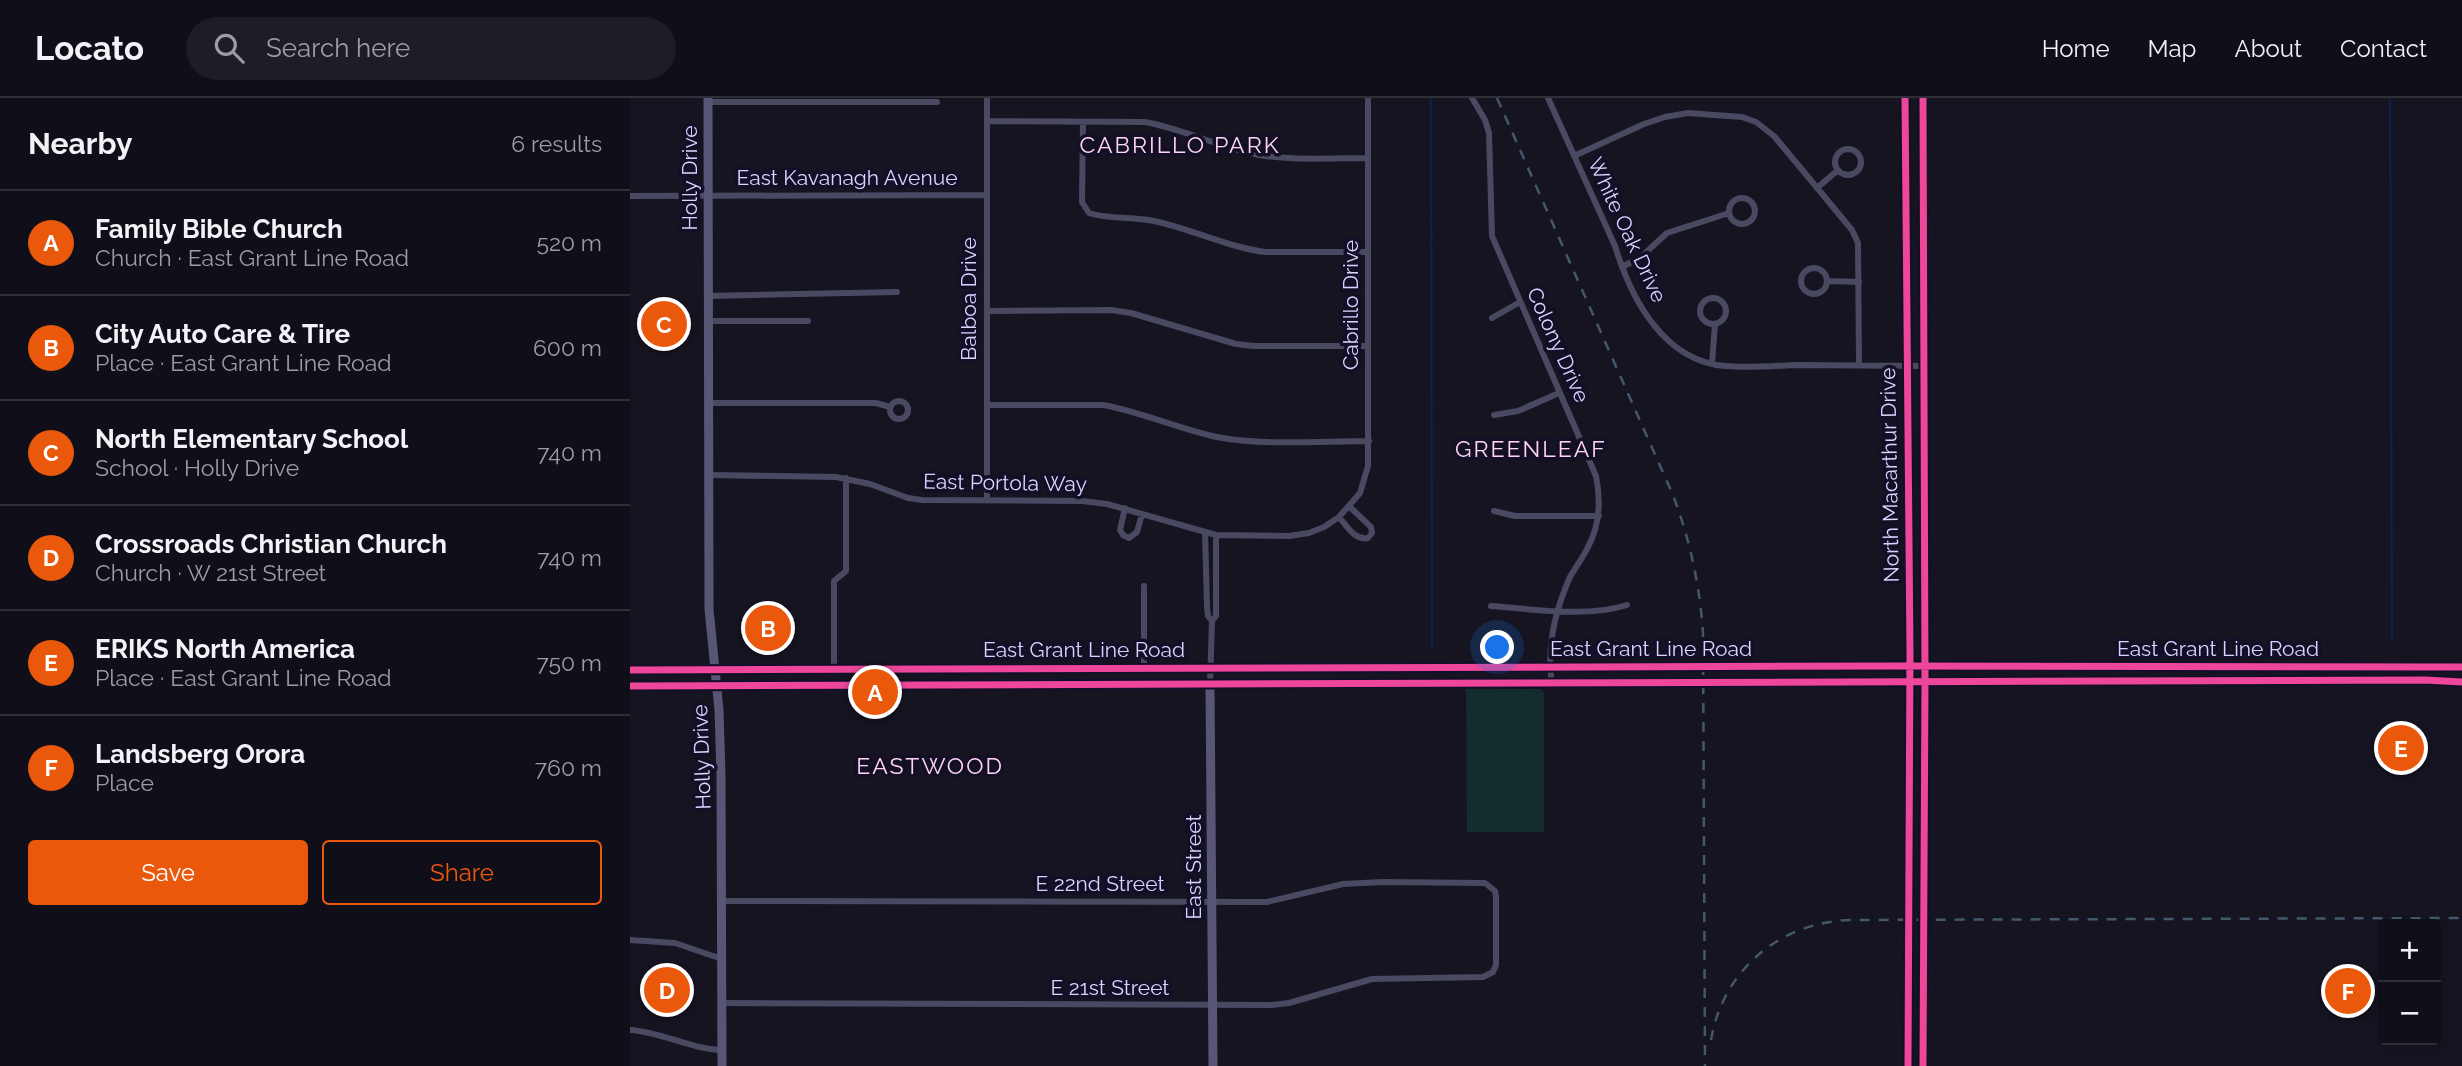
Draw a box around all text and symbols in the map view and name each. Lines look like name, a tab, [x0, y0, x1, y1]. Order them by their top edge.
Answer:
search box	[186, 17, 676, 80]
text: Locato	[35, 29, 144, 68]
icon: search	[210, 29, 248, 67]
text: Search here	[266, 33, 410, 63]
text: Home	[2042, 34, 2110, 63]
text: Map	[2148, 34, 2196, 63]
text: About	[2234, 34, 2302, 63]
text: Contact	[2340, 34, 2427, 63]
street label: Holly Drive	[677, 125, 702, 231]
text: Nearby	[28, 126, 132, 161]
text: 6 results	[511, 130, 602, 157]
district label: CABRILLO PARK	[1080, 131, 1280, 158]
street label: White Oak Drive	[1583, 153, 1672, 306]
street label: East Kavanagh Avenue	[737, 165, 957, 190]
text: Family Bible Church	[95, 214, 343, 244]
text: A	[43, 229, 59, 256]
text: 520 m	[536, 229, 602, 256]
street label: Balboa Drive	[956, 237, 981, 361]
street label: Cabrillo Drive	[1338, 240, 1363, 370]
text: Church · East Grant Line Road	[95, 244, 409, 271]
street label: Colony Drive	[1522, 283, 1595, 406]
pin: C	[641, 298, 687, 350]
text: City Auto Care & Tire	[95, 319, 350, 349]
text: B	[43, 334, 59, 361]
text: 600 m	[533, 334, 602, 361]
text: Place · East Grant Line Road	[95, 349, 392, 376]
street label: North Macarthur Drive	[1875, 367, 1904, 583]
text: North Elementary School	[95, 424, 408, 454]
district label: GREENLEAF	[1455, 435, 1607, 462]
text: C	[43, 439, 59, 466]
text: 740 m	[537, 439, 602, 466]
text: School · Holly Drive	[95, 454, 299, 481]
street label: East Portola Way	[923, 469, 1087, 496]
text: Crossroads Christian Church	[95, 529, 447, 559]
text: D	[43, 544, 59, 571]
text: 740 m	[537, 544, 602, 571]
text: Church · W 21st Street	[95, 559, 326, 586]
pin: B	[745, 602, 791, 654]
your location	[1480, 630, 1514, 664]
text: ERIKS North America	[95, 634, 355, 664]
street label: East Grant Line Road	[1550, 636, 1752, 661]
street label: East Grant Line Road	[2117, 636, 2319, 661]
street label: East Grant Line Road	[983, 637, 1185, 662]
text: E	[44, 649, 58, 676]
text: 750 m	[536, 649, 602, 676]
text: Place · East Grant Line Road	[95, 664, 392, 691]
pin: A	[852, 666, 898, 718]
street label: Holly Drive	[687, 704, 716, 810]
pin: E	[2378, 722, 2424, 774]
text: Landsberg Orora	[95, 739, 305, 769]
district label: EASTWOOD	[856, 752, 1004, 779]
text: F	[44, 754, 58, 781]
text: 760 m	[535, 754, 602, 781]
text: Place	[95, 769, 154, 796]
street label: East Street	[1181, 815, 1206, 919]
button: Save	[28, 840, 308, 905]
button: Share	[322, 840, 602, 905]
street label: E 22nd Street	[1036, 871, 1164, 896]
map controls	[2378, 919, 2441, 1045]
button: +	[2378, 919, 2441, 982]
pin: D	[644, 964, 690, 1016]
pin: F	[2325, 965, 2371, 1017]
street label: E 21st Street	[1051, 975, 1169, 1000]
button: −	[2378, 982, 2441, 1045]

